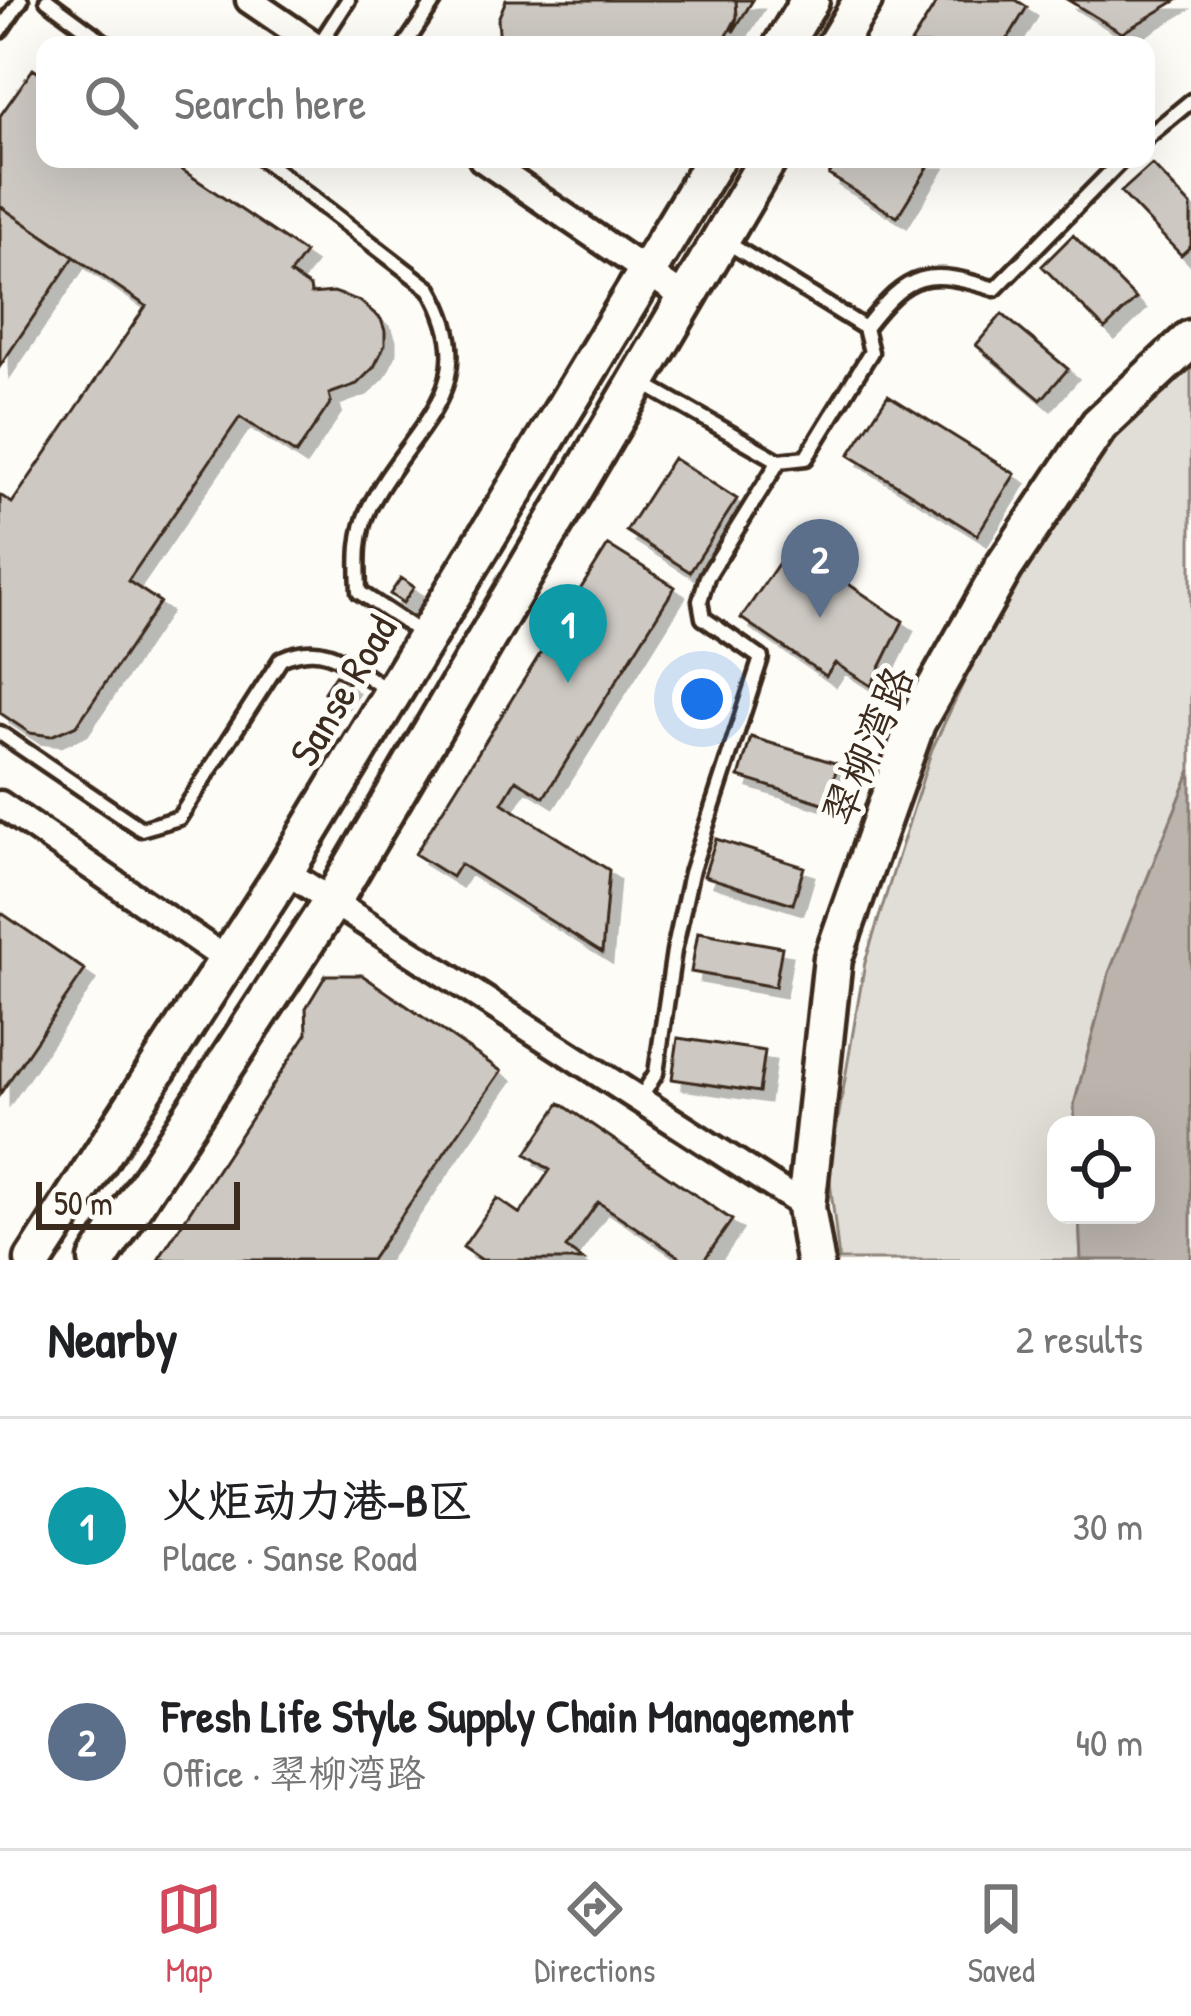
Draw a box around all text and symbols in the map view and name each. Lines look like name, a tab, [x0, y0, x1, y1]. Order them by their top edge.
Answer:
search box	[36, 36, 1155, 168]
icon: search	[78, 69, 144, 135]
text: Search here	[174, 72, 366, 133]
pin: 2	[781, 519, 859, 618]
pin: 1	[529, 584, 607, 683]
street label: Sanse Road	[275, 604, 409, 776]
street label: 翠柳湾路	[808, 657, 926, 833]
your location	[672, 669, 732, 729]
map controls	[1047, 1116, 1155, 1224]
button: locate	[1047, 1116, 1155, 1224]
scale bar	[36, 1176, 240, 1229]
text: 50 m	[54, 1181, 113, 1225]
text: Nearby	[48, 1304, 178, 1373]
text: 2 results	[1016, 1312, 1143, 1365]
text: 火炬动力港-B区	[162, 1469, 473, 1530]
text: 1	[80, 1499, 94, 1552]
text: 30 m	[1073, 1499, 1143, 1552]
text: Place · Sanse Road	[162, 1530, 417, 1583]
text: Fresh Life Style Supply Chain Management	[162, 1685, 852, 1746]
text: 2	[78, 1715, 96, 1768]
text: 40 m	[1075, 1715, 1143, 1768]
text: Office · 翠柳湾路	[162, 1746, 425, 1799]
tab: Map	[156, 1876, 222, 1992]
tab: Directions	[534, 1876, 656, 1992]
tab: Saved	[968, 1876, 1035, 1992]

